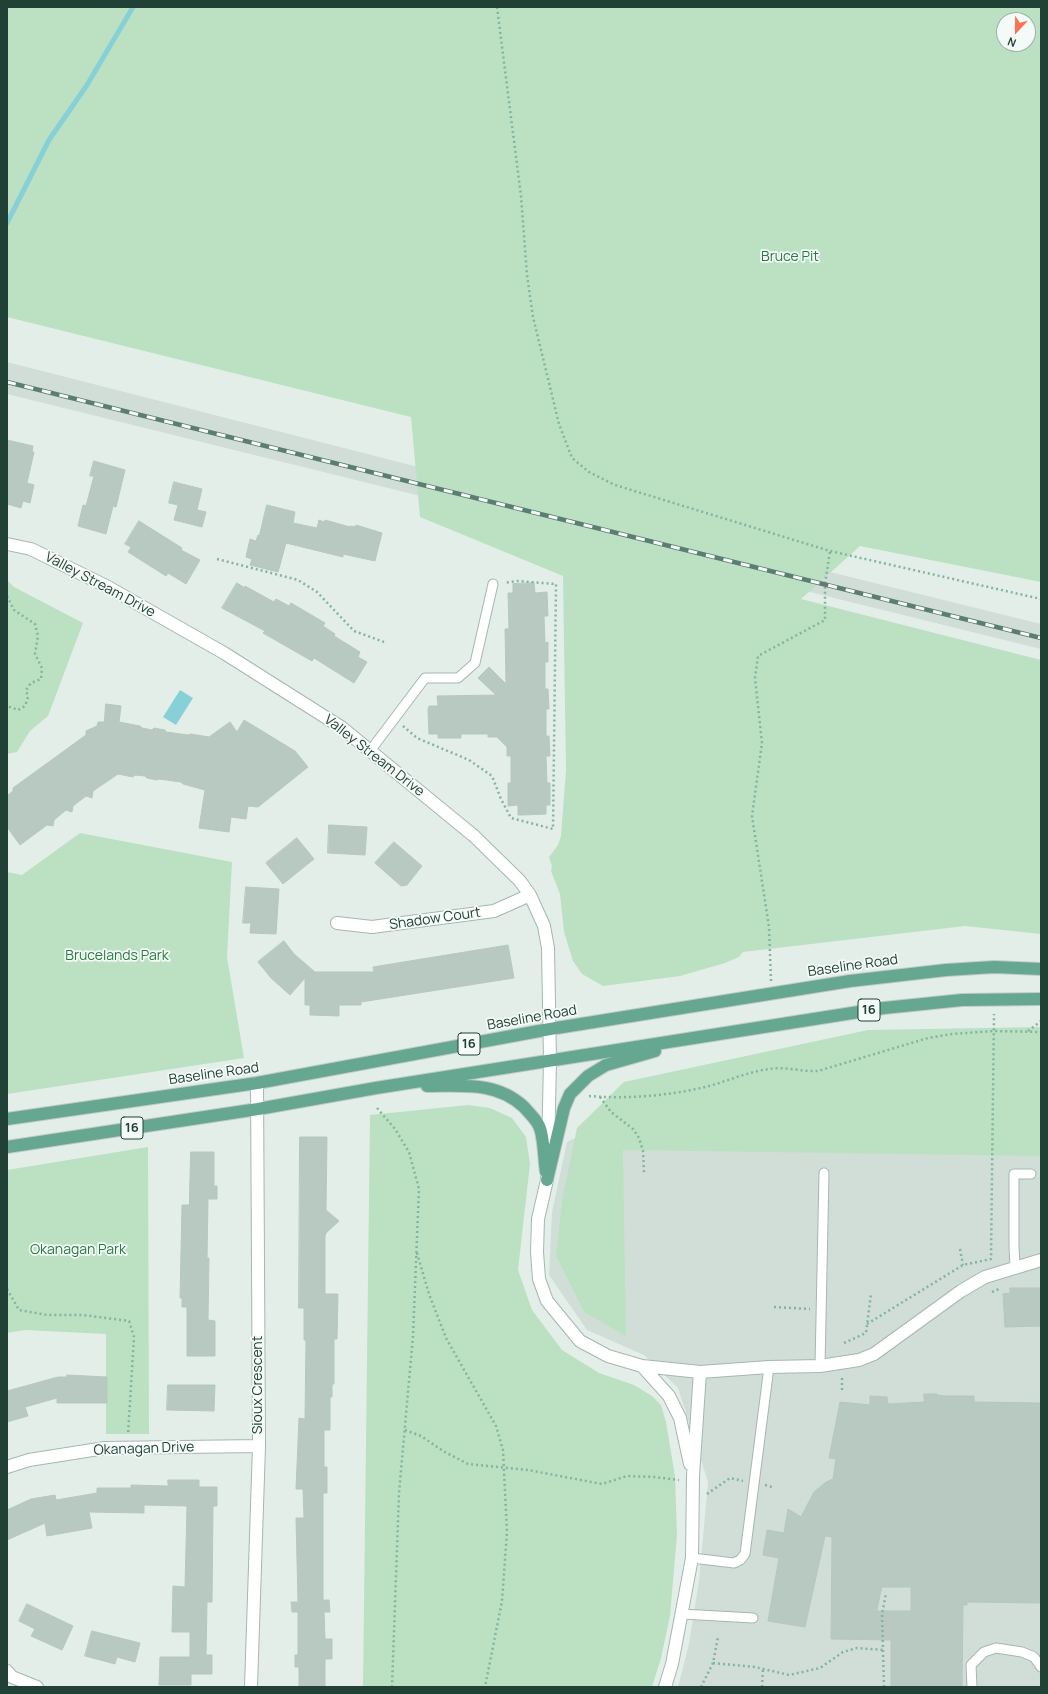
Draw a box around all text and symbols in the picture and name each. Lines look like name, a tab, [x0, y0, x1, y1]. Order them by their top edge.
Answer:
north arrow	[996, 12, 1036, 52]
text: N	[1005, 34, 1018, 51]
park label: Bruce Pit	[761, 249, 819, 265]
street label: Valley Stream Drive	[42, 549, 158, 621]
street label: Valley Stream Drive	[320, 712, 428, 800]
street label: Shadow Court	[388, 904, 482, 934]
park label: Brucelands Park	[65, 948, 169, 964]
street label: Baseline Road	[807, 951, 899, 981]
road number: 16	[858, 999, 880, 1021]
street label: Baseline Road	[486, 1002, 578, 1034]
road number: 16	[458, 1033, 480, 1055]
street label: Baseline Road	[168, 1059, 260, 1089]
road number: 16	[121, 1117, 143, 1139]
park label: Okanagan Park	[30, 1242, 126, 1258]
street label: Sioux Crescent	[250, 1336, 266, 1434]
street label: Okanagan Drive	[93, 1439, 195, 1459]

